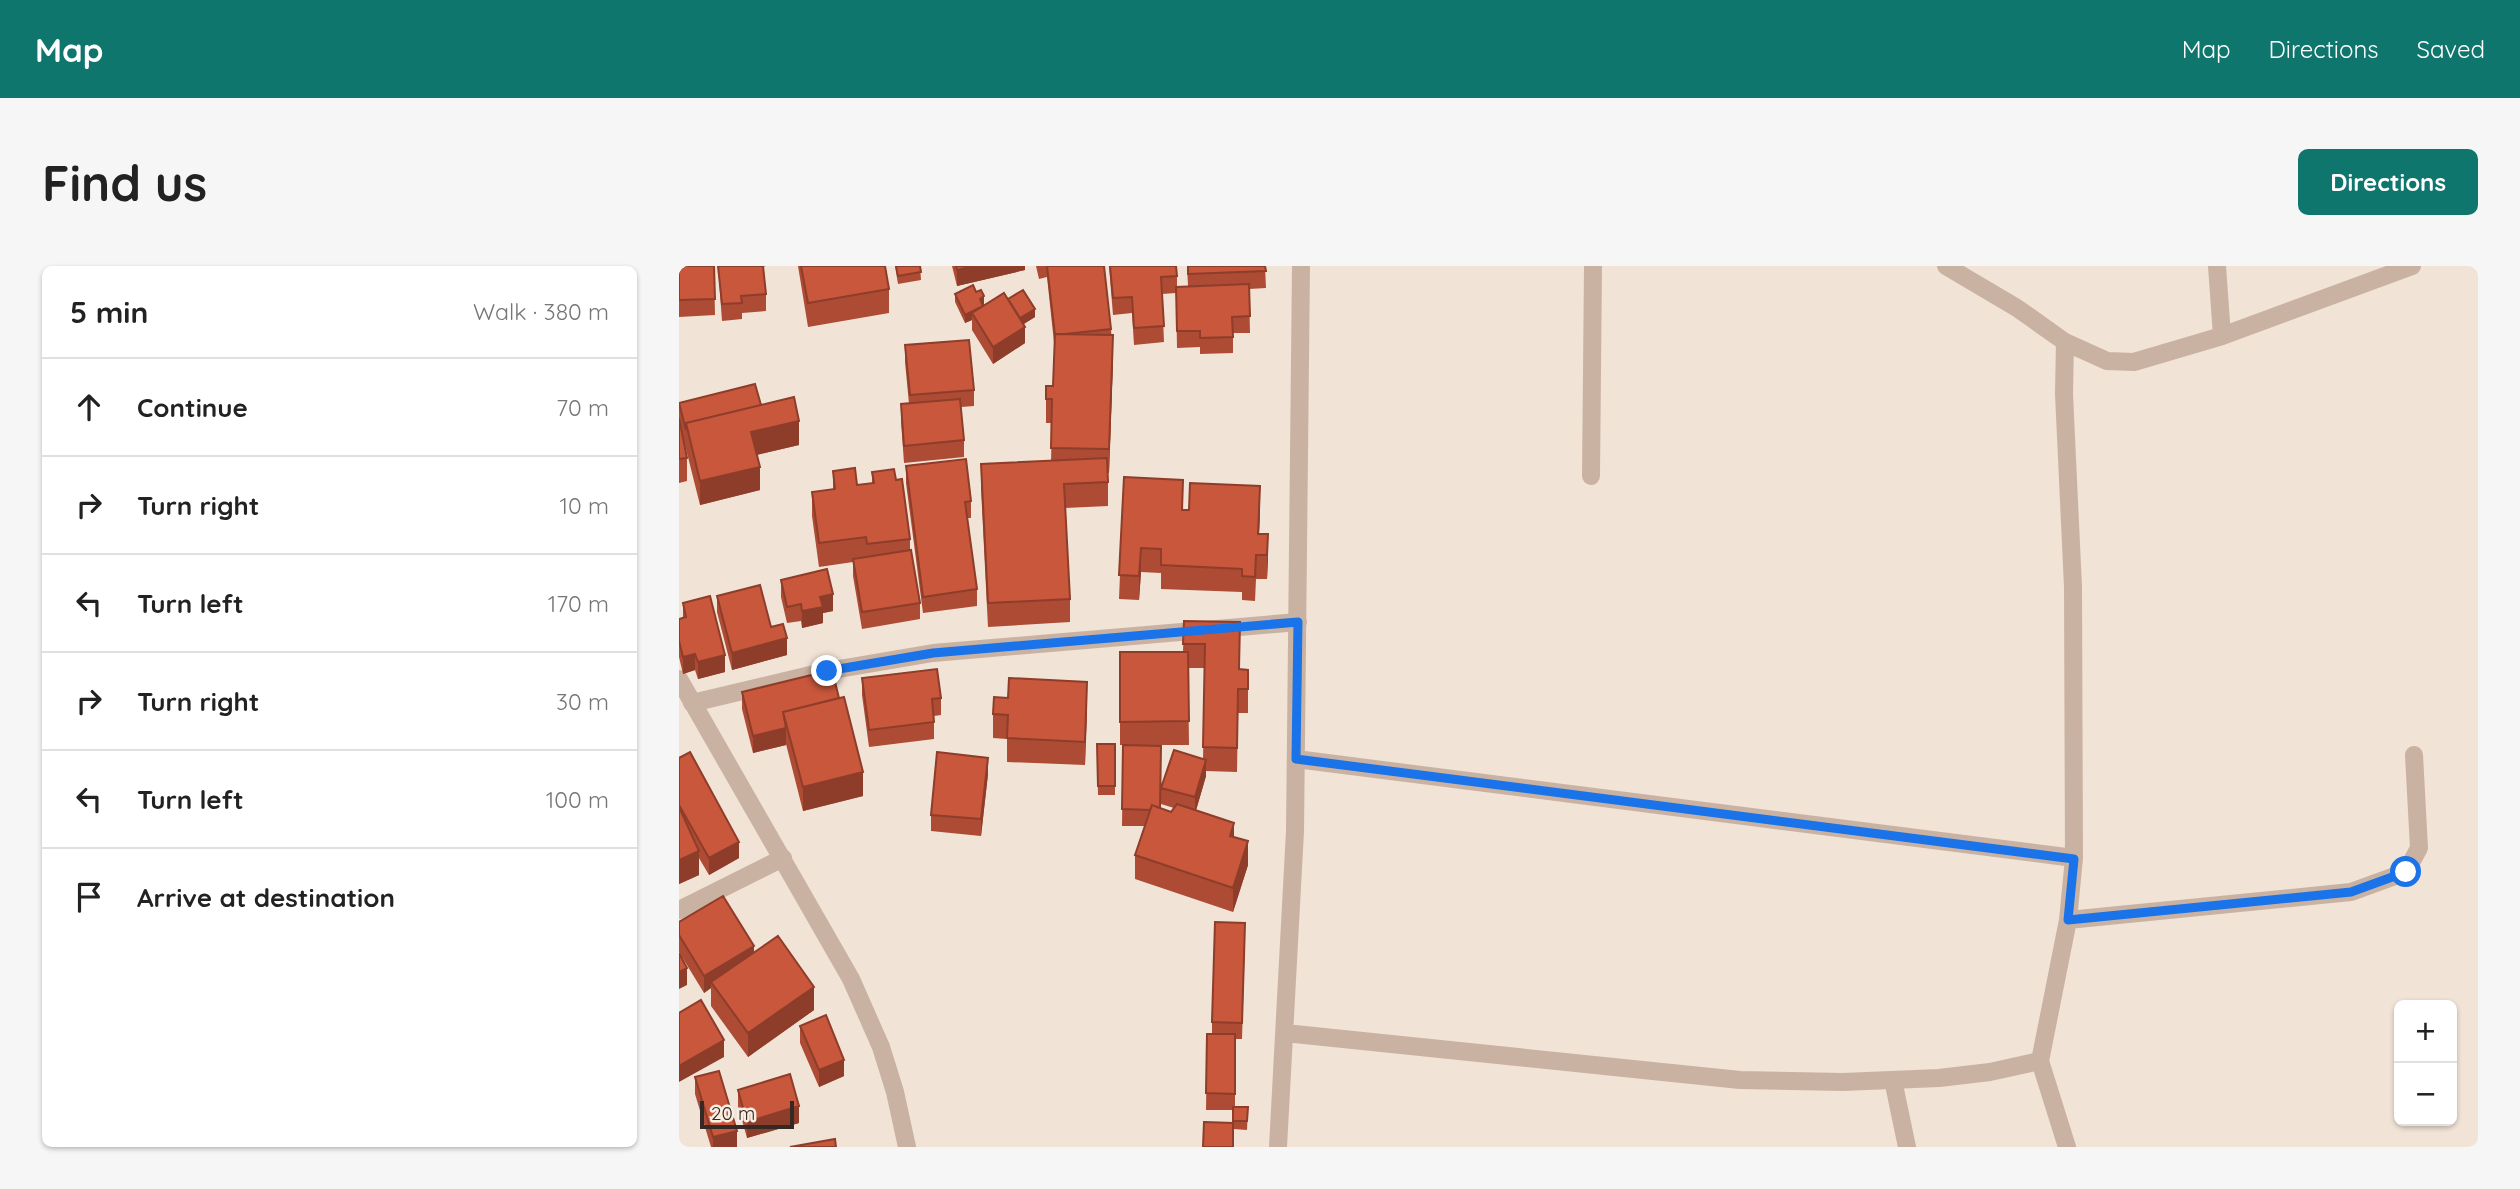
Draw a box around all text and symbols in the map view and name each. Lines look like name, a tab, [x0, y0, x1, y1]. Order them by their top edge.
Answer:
text: Map	[35, 29, 103, 70]
text: Map	[2182, 34, 2231, 64]
text: Directions	[2269, 34, 2379, 64]
text: Saved	[2417, 34, 2485, 64]
button: Directions	[2298, 149, 2478, 215]
text: Find us	[42, 152, 207, 213]
text: 5 min	[70, 293, 148, 331]
text: Walk · 380 m	[473, 297, 609, 326]
icon: ahead	[70, 388, 108, 426]
text: Continue	[137, 391, 248, 424]
text: 70 m	[556, 393, 609, 422]
icon: right	[70, 486, 108, 524]
text: Turn right	[137, 489, 259, 522]
text: 10 m	[560, 491, 609, 520]
icon: left	[70, 584, 108, 622]
text: Turn left	[137, 587, 244, 620]
text: 170 m	[548, 589, 609, 618]
route end	[811, 655, 842, 686]
icon: right	[70, 682, 108, 720]
text: Turn right	[137, 685, 259, 718]
text: 30 m	[556, 687, 609, 716]
icon: left	[70, 780, 108, 818]
text: Turn left	[137, 783, 244, 816]
text: 100 m	[546, 785, 609, 814]
route start	[2390, 856, 2421, 887]
icon: arrive	[70, 878, 108, 916]
text: Arrive at destination	[137, 881, 395, 914]
map controls	[2394, 1000, 2457, 1126]
button: +	[2394, 1000, 2457, 1063]
button: −	[2394, 1063, 2457, 1126]
scale bar	[700, 1098, 795, 1130]
text: 20 m	[711, 1101, 755, 1125]

